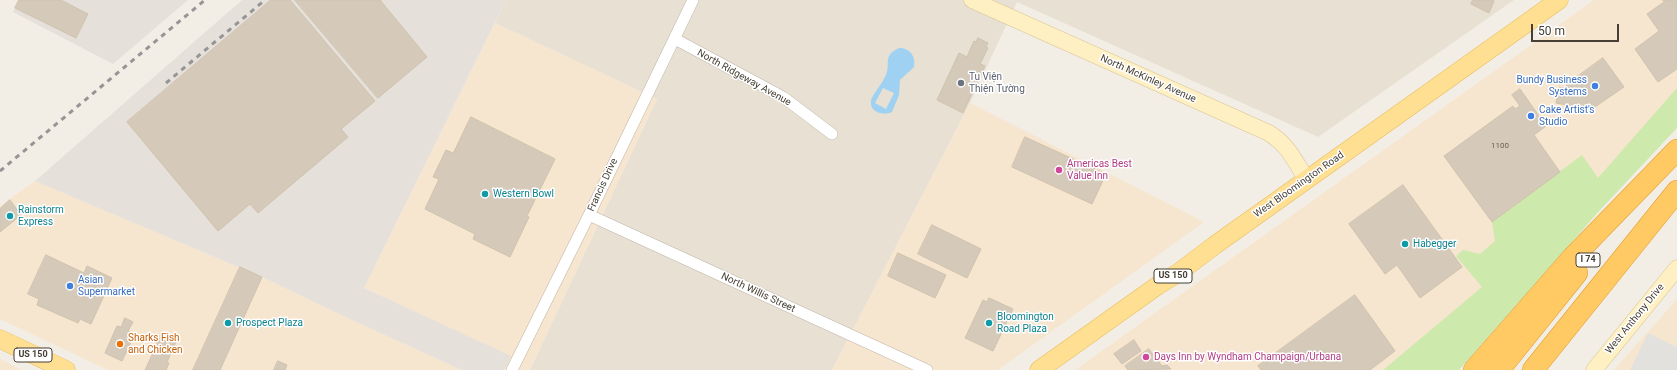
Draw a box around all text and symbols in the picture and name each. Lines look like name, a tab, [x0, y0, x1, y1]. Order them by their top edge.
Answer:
scale bar	[1533, 16, 1621, 42]
text: 50 m	[1538, 24, 1565, 38]
street label: North Ridgeway Avenue	[695, 47, 793, 109]
street label: North McKinley Avenue	[1098, 52, 1198, 106]
place label: Tu Viện Thiện Tường	[969, 71, 1025, 94]
place label: Bundy Business Systems	[1516, 74, 1587, 98]
marker: Tu Viện Thiện Tường	[956, 78, 966, 88]
marker: Bundy Business Systems	[1590, 81, 1600, 91]
place label: Cake Artist's Studio	[1539, 104, 1595, 128]
marker: Cake Artist's Studio	[1526, 111, 1536, 121]
house number: 1100	[1491, 141, 1509, 151]
street label: West Bloomington Road	[1252, 149, 1346, 221]
street label: Francis Drive	[585, 156, 621, 214]
place label: Americas Best Value Inn	[1067, 158, 1132, 182]
marker: Americas Best Value Inn	[1054, 165, 1064, 175]
place label: Western Bowl	[493, 188, 554, 200]
marker: Western Bowl	[480, 189, 490, 199]
place label: Rainstorm Express	[18, 204, 64, 228]
marker: Rainstorm Express	[5, 211, 15, 221]
place label: Habegger	[1413, 238, 1456, 250]
marker: Habegger	[1400, 239, 1410, 249]
road number: I 74	[1576, 253, 1600, 267]
road number: US 150	[1154, 269, 1192, 283]
street label: North Willis Street	[719, 271, 797, 315]
place label: Asian Supermarket	[78, 274, 135, 298]
marker: Asian Supermarket	[65, 281, 75, 291]
street label: West Anthony Drive	[1603, 282, 1667, 356]
place label: Bloomington Road Plaza	[997, 311, 1054, 334]
place label: Prospect Plaza	[236, 317, 303, 329]
marker: Prospect Plaza	[223, 318, 233, 328]
marker: Bloomington Road Plaza	[984, 318, 994, 328]
place label: Sharks Fish and Chicken	[128, 332, 183, 356]
marker: Sharks Fish and Chicken	[115, 339, 125, 349]
road number: US 150	[14, 348, 52, 362]
place label: Days Inn by Wyndham Champaign/Urbana	[1154, 351, 1341, 363]
marker: Days Inn by Wyndham Champaign/Urbana	[1141, 352, 1151, 362]

